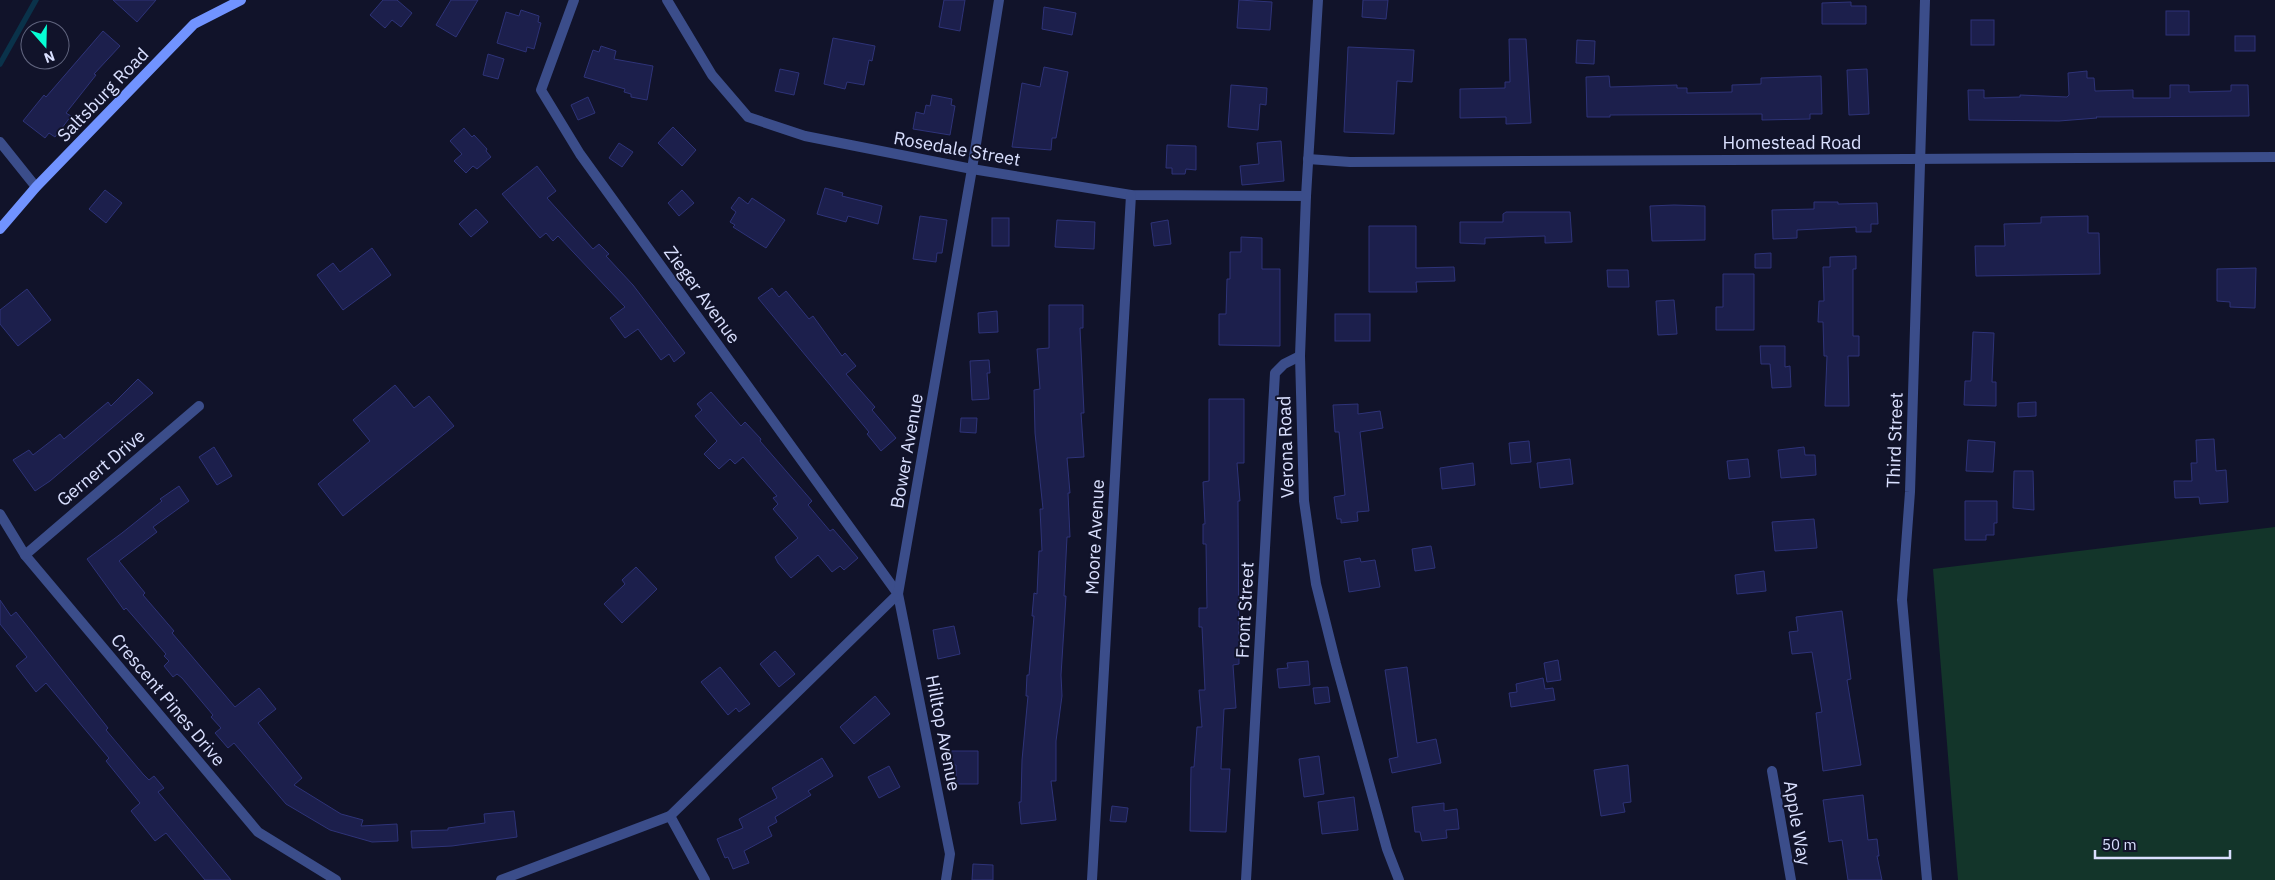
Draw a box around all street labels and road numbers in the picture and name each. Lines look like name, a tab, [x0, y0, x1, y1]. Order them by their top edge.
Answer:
street label: Saltsburg Road	[52, 43, 153, 147]
street label: Rosedale Street	[892, 126, 1022, 171]
street label: Homestead Road	[1723, 131, 1861, 154]
street label: Zieger Avenue	[659, 241, 746, 348]
street label: Bower Avenue	[885, 392, 928, 510]
street label: Third Street	[1881, 392, 1908, 488]
street label: Verona Road	[1272, 395, 1299, 499]
street label: Gernert Drive	[52, 424, 150, 511]
street label: Moore Avenue	[1080, 479, 1109, 595]
street label: Front Street	[1230, 561, 1259, 659]
street label: Crescent Pines Drive	[106, 629, 231, 771]
street label: Hilltop Avenue	[921, 673, 966, 793]
street label: Apple Way	[1779, 779, 1816, 867]

